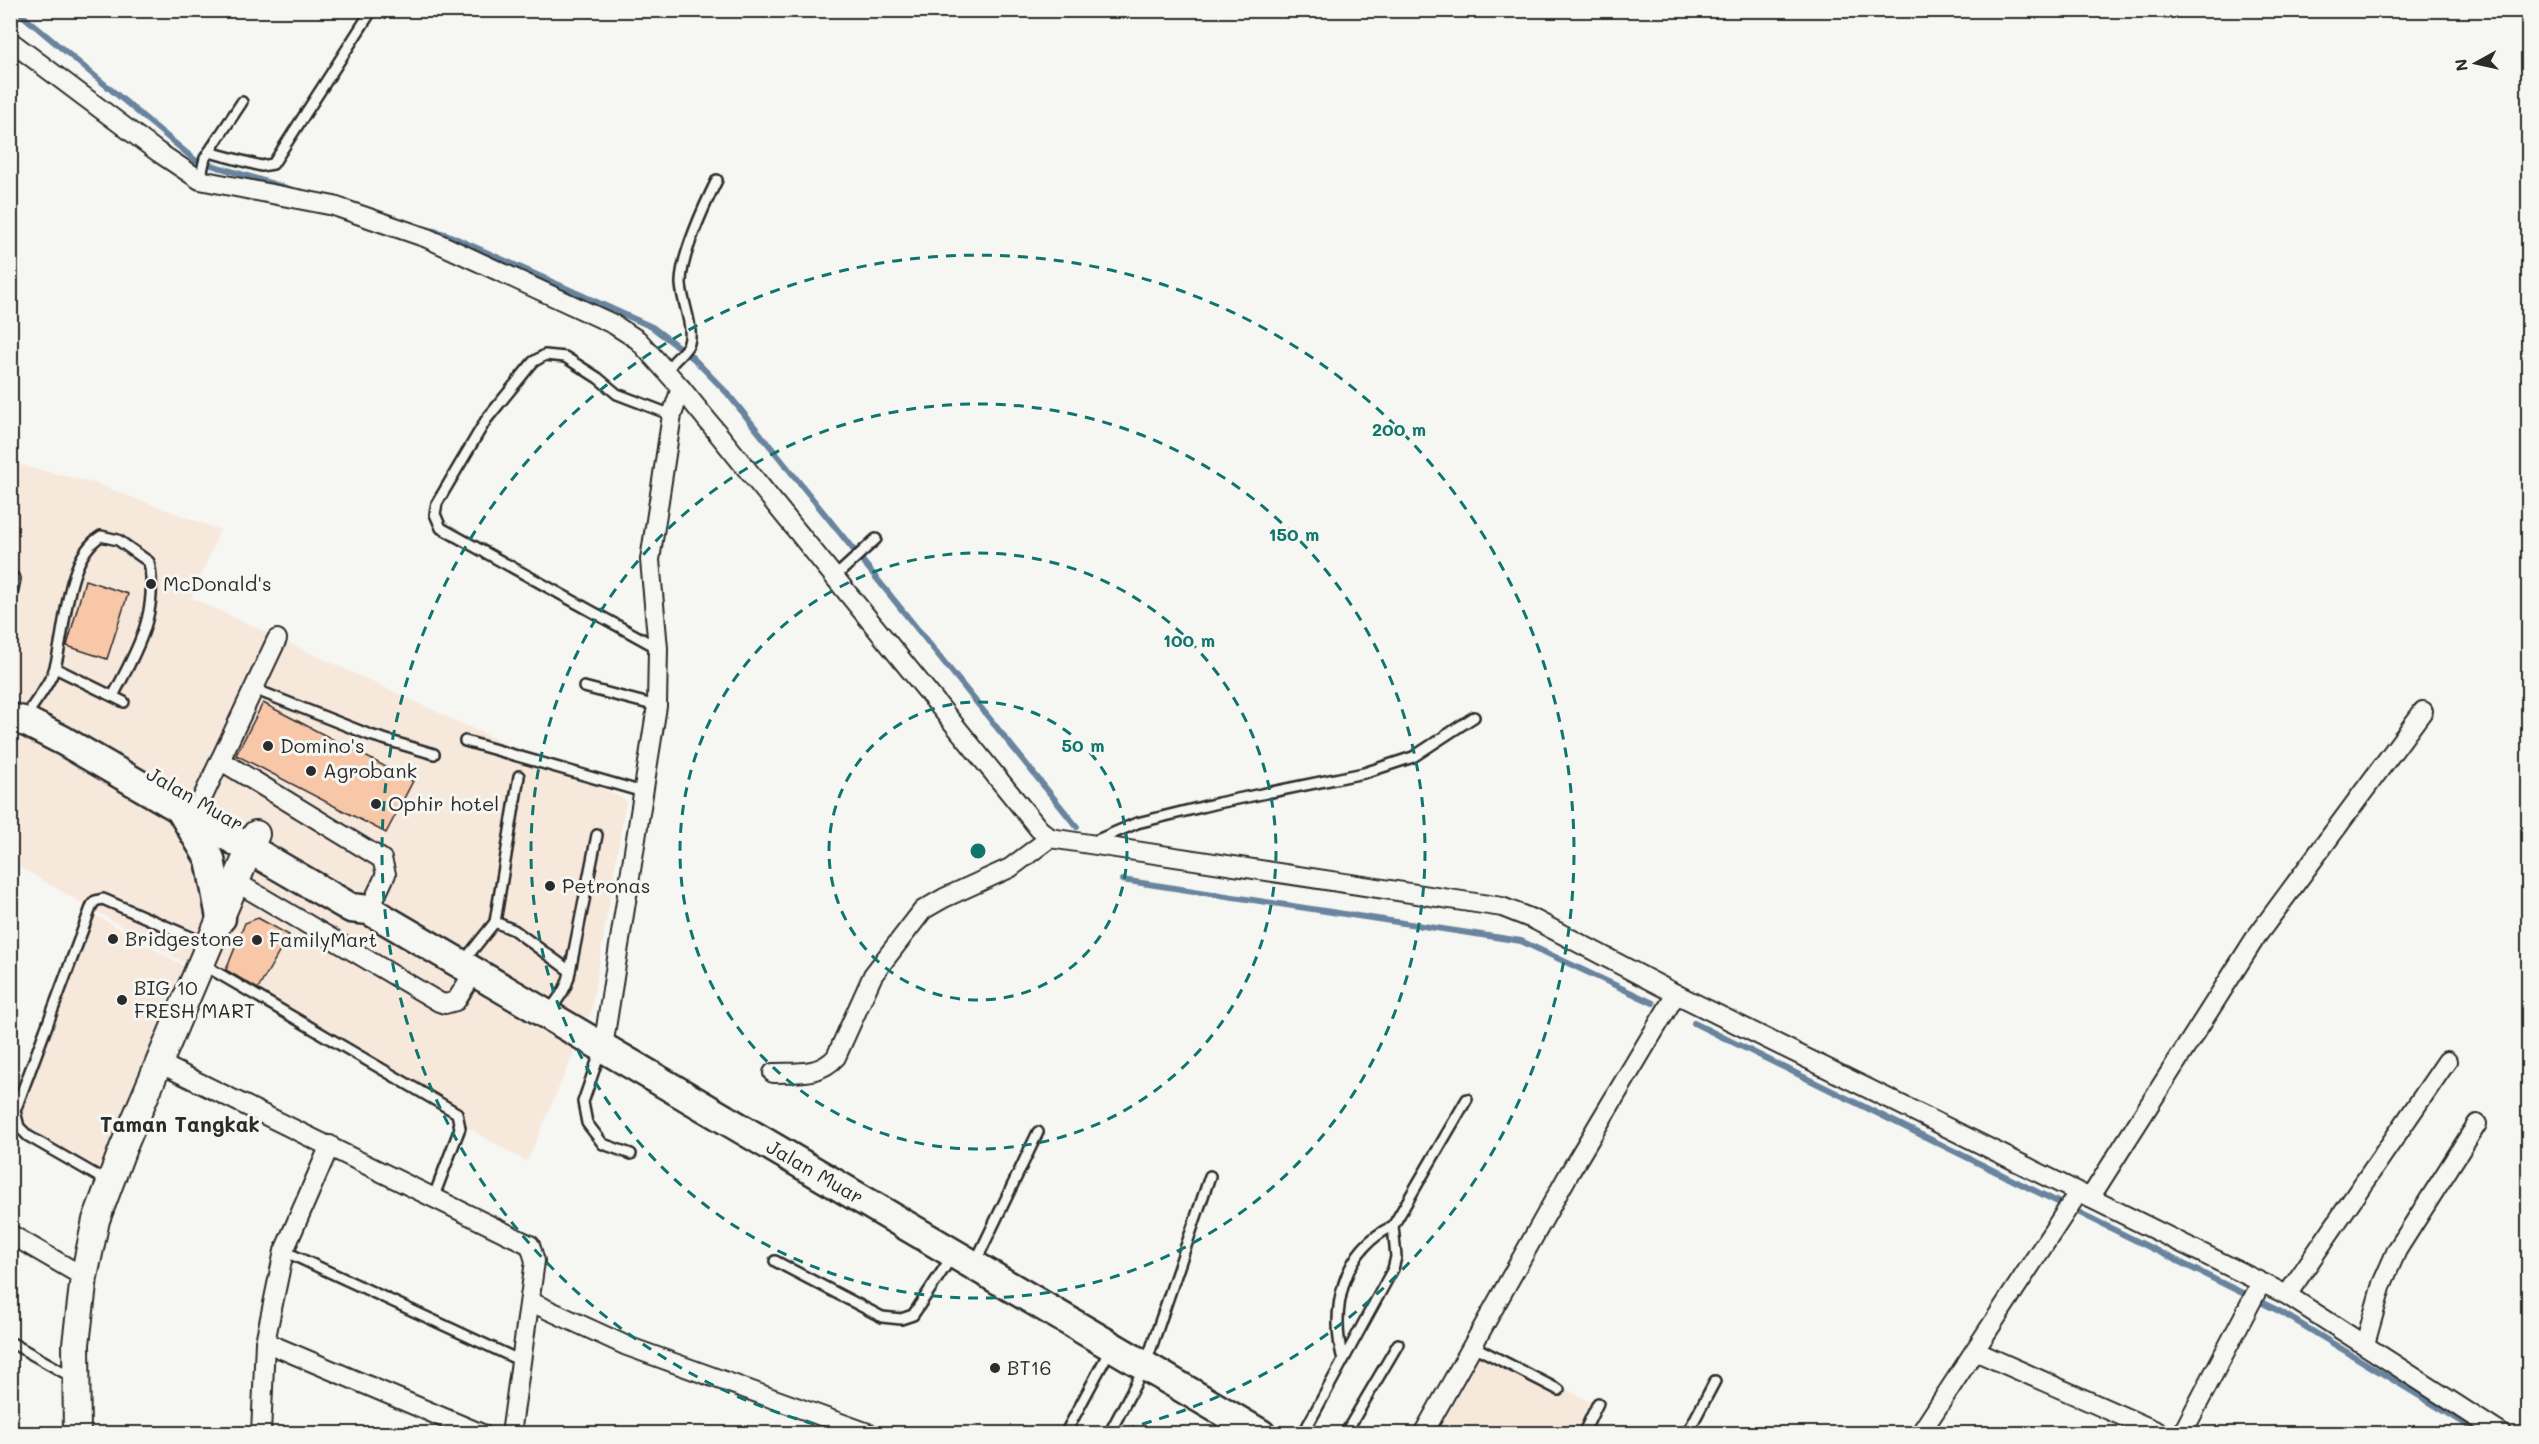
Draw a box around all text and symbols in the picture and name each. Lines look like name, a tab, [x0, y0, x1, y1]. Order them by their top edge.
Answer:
north arrow	[2446, 33, 2506, 93]
text: N	[2449, 58, 2472, 73]
text: 200 m	[1372, 417, 1426, 441]
text: 150 m	[1269, 522, 1319, 546]
place label: McDonald's	[163, 570, 272, 596]
marker: McDonald's	[144, 577, 158, 591]
text: 100 m	[1163, 628, 1215, 652]
place label: Domino's	[280, 732, 365, 758]
text: 50 m	[1062, 733, 1104, 757]
marker: Domino's	[261, 739, 275, 753]
place label: Agrobank	[323, 757, 417, 783]
street label: Jalan Muar	[142, 760, 249, 836]
marker: Agrobank	[304, 764, 318, 778]
place label: Ophir hotel	[388, 790, 499, 816]
marker: Ophir hotel	[369, 797, 383, 811]
centre of rings	[968, 841, 988, 861]
place label: Petronas	[562, 872, 651, 898]
marker: Petronas	[543, 879, 557, 893]
place label: Bridgestone	[125, 925, 244, 951]
place label: FamilyMart	[269, 926, 377, 952]
marker: Bridgestone	[106, 932, 120, 946]
marker: FamilyMart	[250, 933, 264, 947]
place label: BIG 10 FRESH MART	[134, 974, 255, 1023]
marker: BIG 10 FRESH MART	[115, 993, 129, 1007]
district label: Taman Tangkak	[100, 1110, 260, 1137]
street label: Jalan Muar	[762, 1133, 869, 1209]
place label: BT16	[1007, 1354, 1052, 1380]
marker: BT16	[988, 1361, 1002, 1375]

